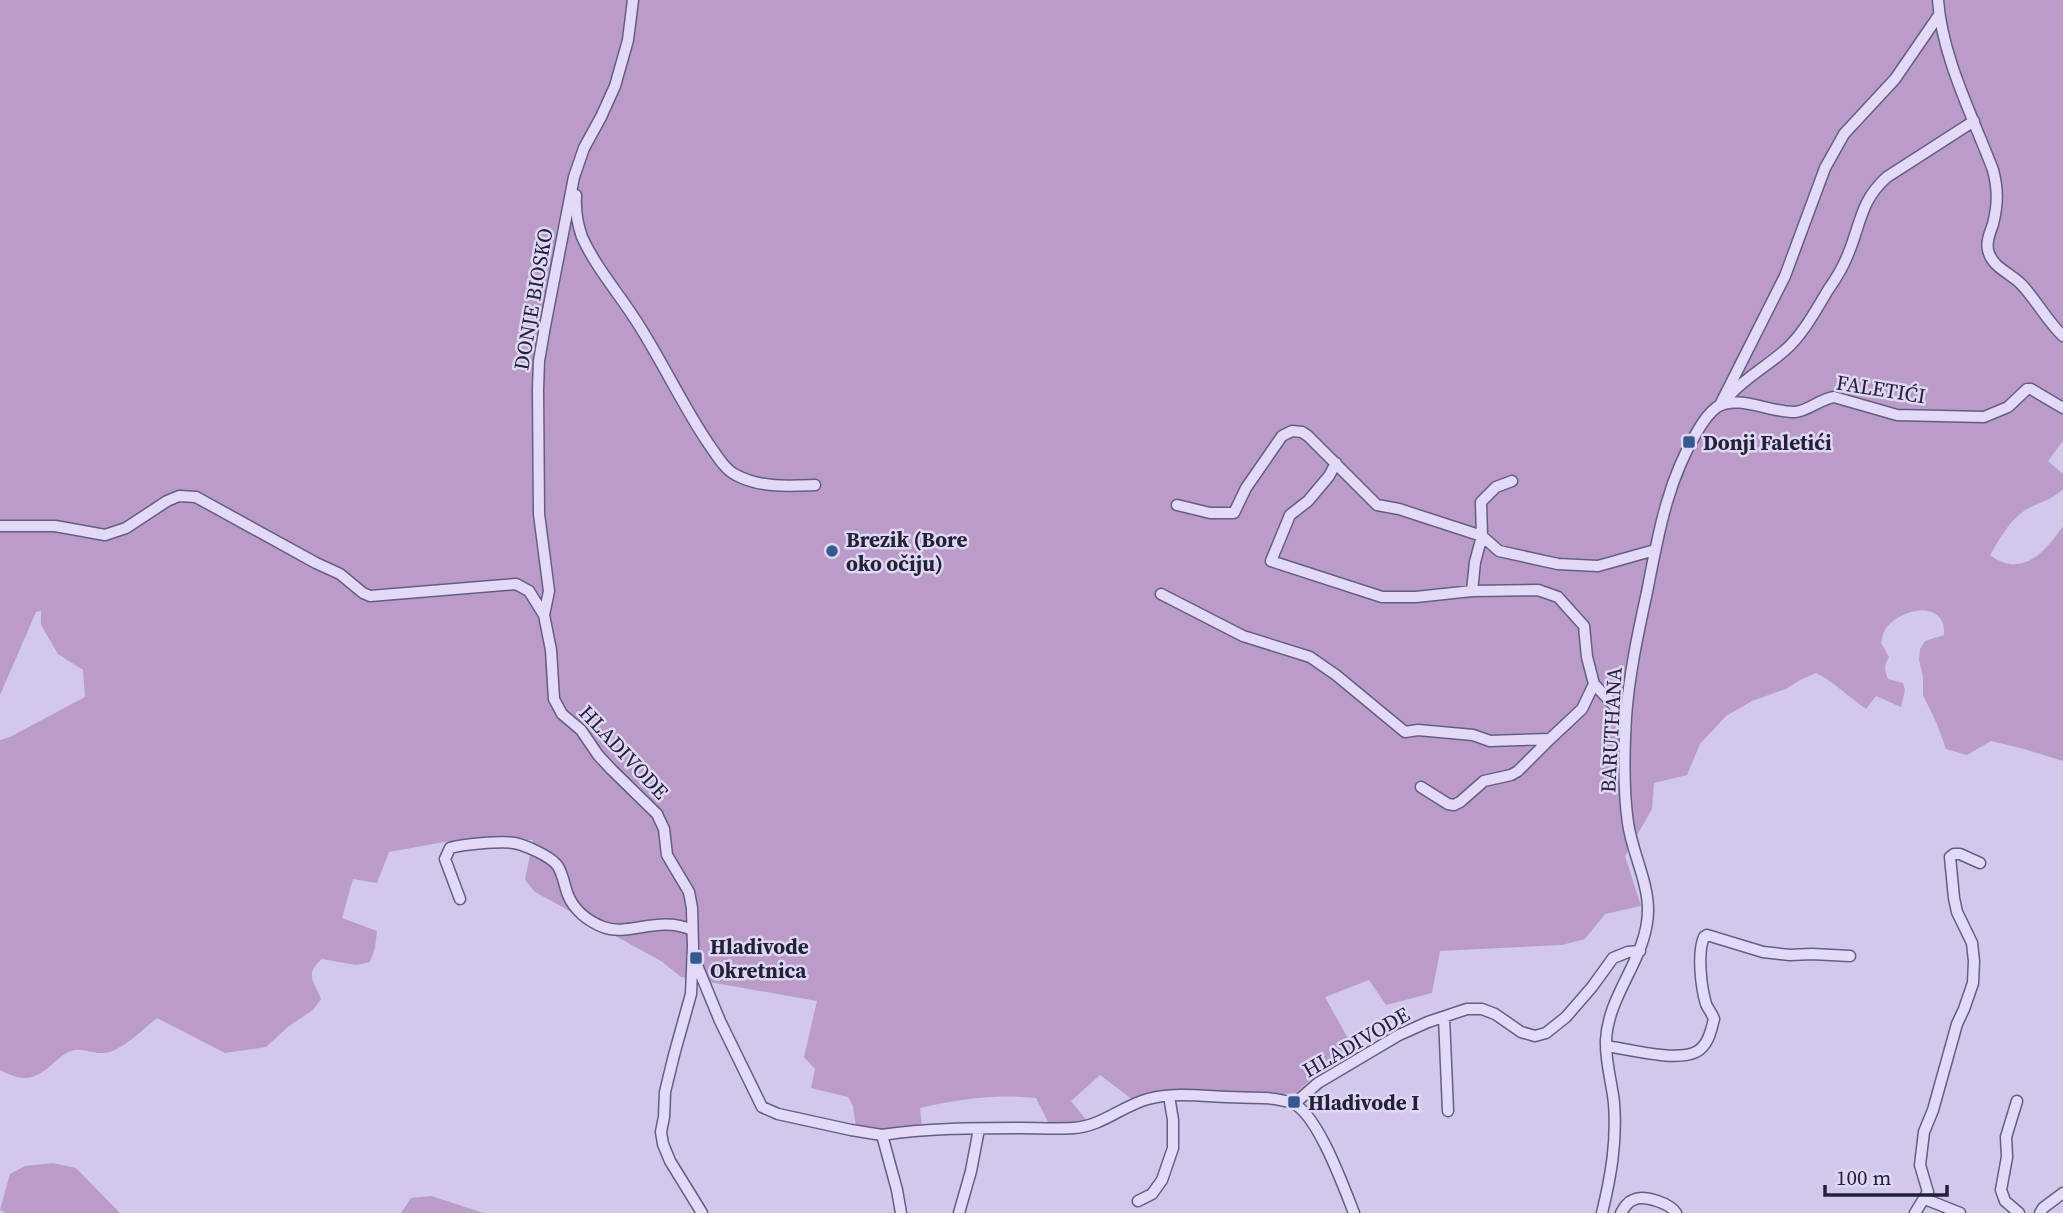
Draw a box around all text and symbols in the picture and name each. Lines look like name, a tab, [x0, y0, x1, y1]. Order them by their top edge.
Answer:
street label: DONJE BIOSKO	[506, 226, 560, 372]
street label: FALETIĆI	[1834, 368, 1928, 410]
place label: Donji Faletići	[1703, 428, 1832, 457]
marker: Donji Faletići	[1681, 434, 1697, 450]
place label: Brezik (Bore oko očiju)	[846, 525, 967, 578]
marker: Brezik (Bore oko očiju)	[824, 543, 840, 559]
street label: BARUTHANA	[1593, 666, 1629, 794]
street label: HLADIVODE	[573, 698, 675, 806]
place label: Hladivode Okretnica	[710, 932, 809, 985]
marker: Hladivode Okretnica	[688, 950, 704, 966]
street label: HLADIVODE	[1297, 1000, 1415, 1084]
place label: Hladivode I	[1308, 1088, 1419, 1117]
marker: Hladivode I	[1286, 1094, 1302, 1110]
scale bar	[1825, 1154, 1948, 1198]
text: 100 m	[1836, 1163, 1891, 1192]

